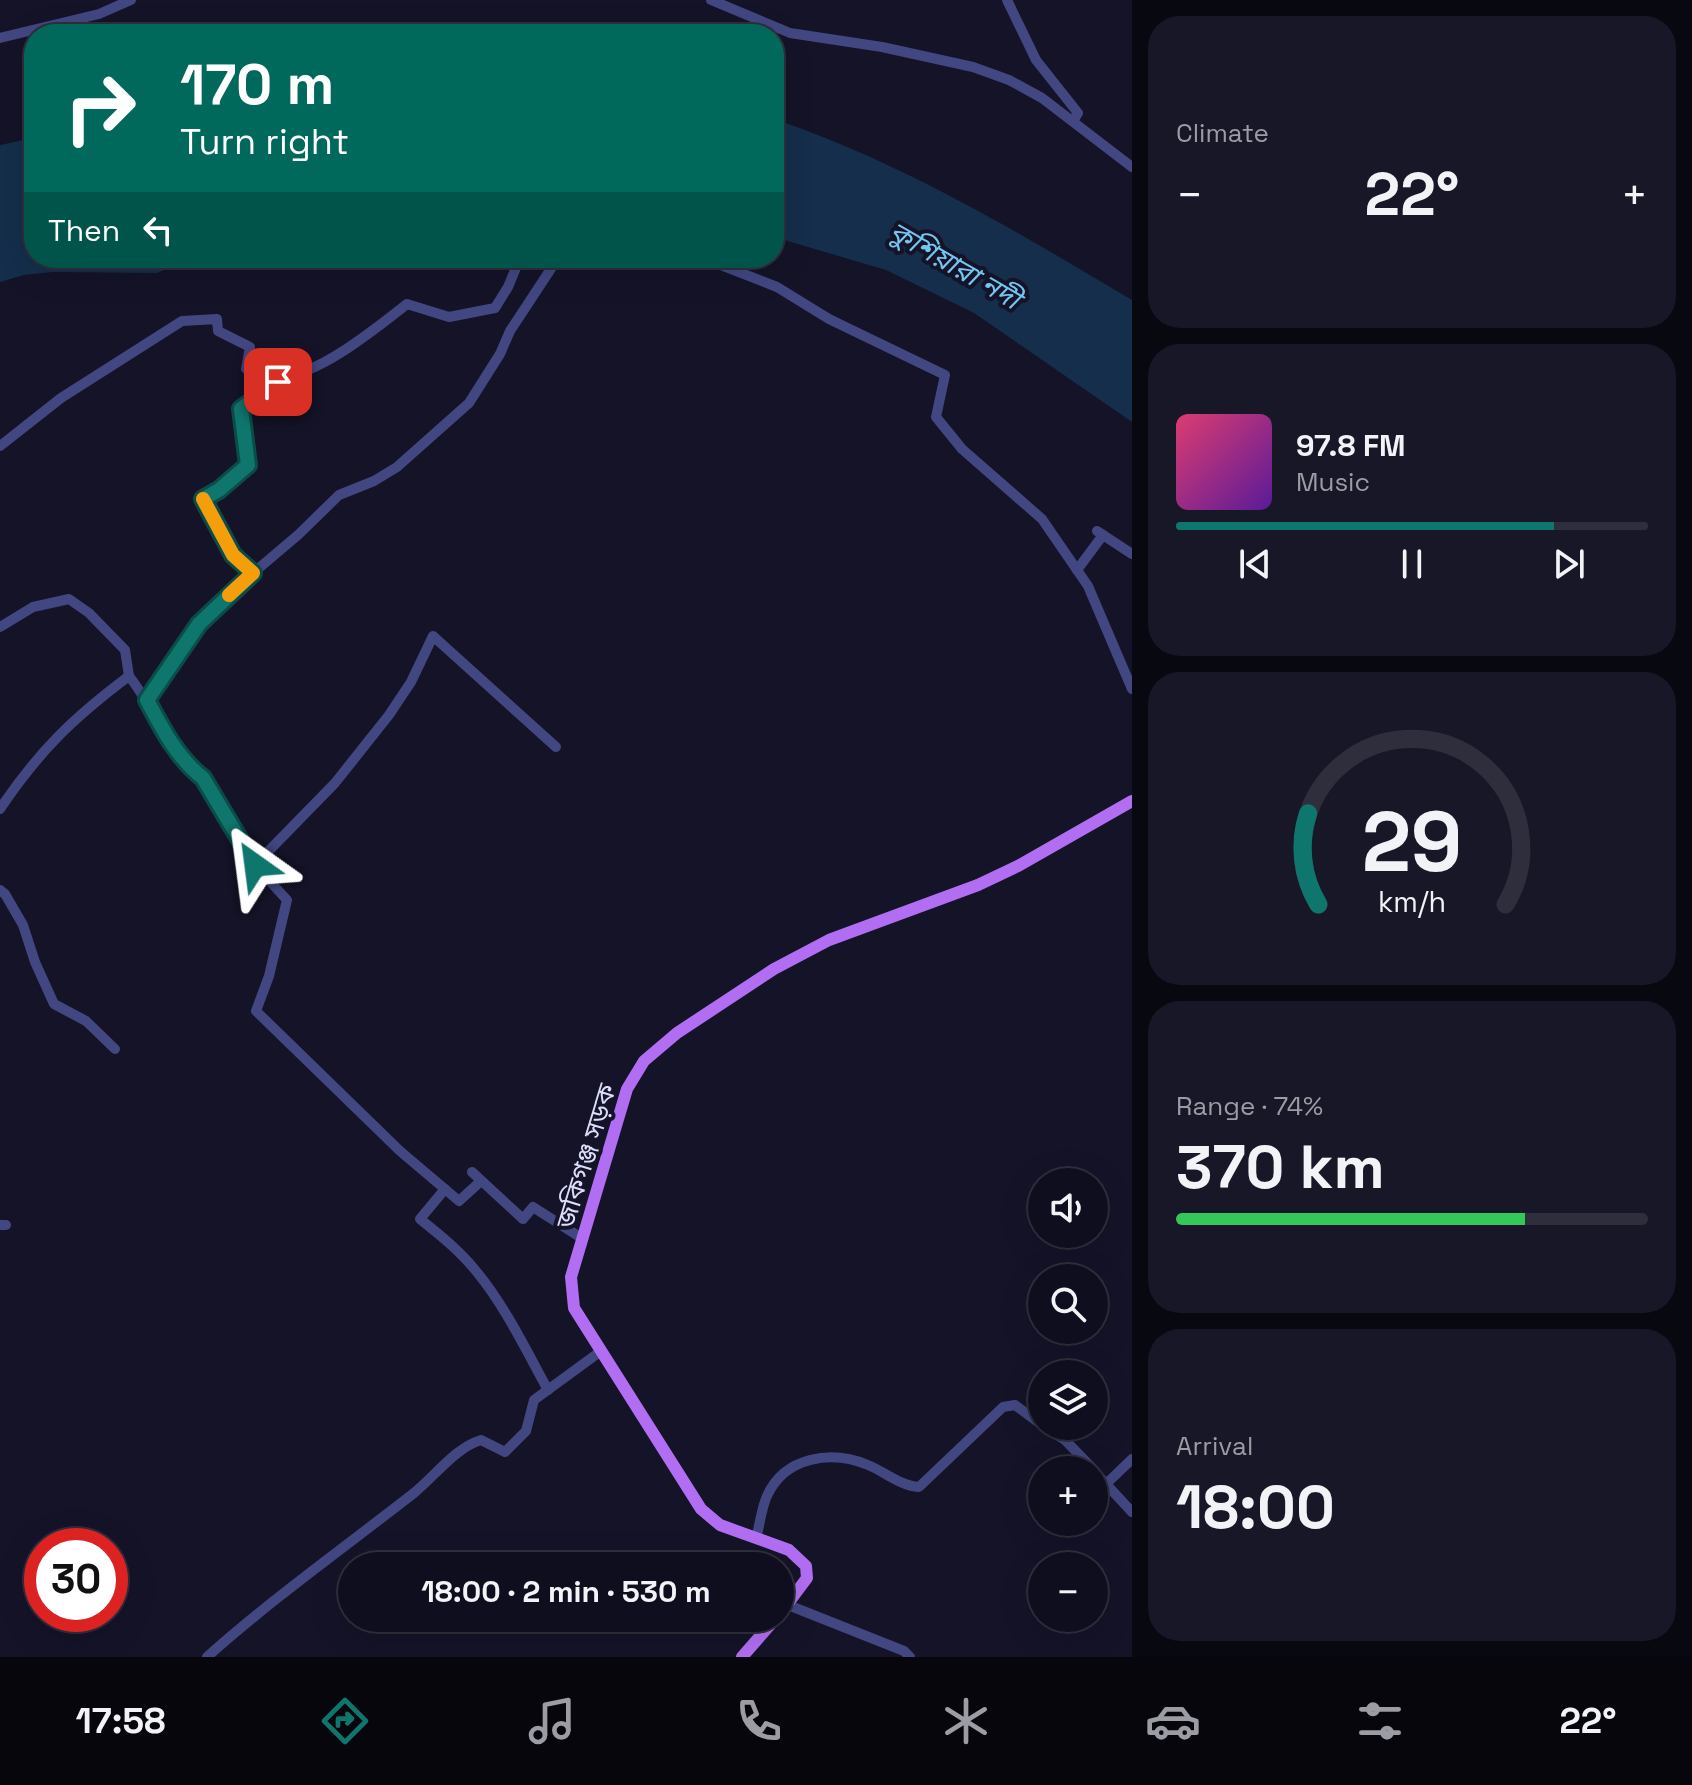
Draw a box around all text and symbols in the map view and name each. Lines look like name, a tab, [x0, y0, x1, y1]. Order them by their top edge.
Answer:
text: 170 m	[180, 49, 334, 120]
icon: right	[48, 56, 152, 160]
text: Climate	[1176, 116, 1269, 150]
text: Turn right	[180, 119, 349, 165]
text: 22°	[1365, 156, 1459, 233]
text: −	[1176, 167, 1203, 223]
text: +	[1621, 167, 1648, 223]
icon: left	[136, 208, 180, 252]
text: Then	[48, 211, 120, 250]
water label: কুশিয়ারা নদী	[883, 213, 1032, 320]
pin	[244, 348, 312, 416]
icon: arrive	[256, 360, 300, 404]
text: 97.8 FM	[1296, 426, 1406, 465]
text: Music	[1296, 465, 1370, 499]
icon: previous	[1233, 542, 1277, 586]
icon: pause	[1390, 542, 1434, 586]
icon: next	[1547, 542, 1591, 586]
text: 29	[1362, 788, 1462, 894]
position arrow	[213, 823, 297, 907]
text: km/h	[1378, 884, 1446, 920]
street label: জকিগঞ্জ সড়ক	[548, 1079, 624, 1233]
text: Range · 74%	[1176, 1089, 1323, 1123]
text: 370 km	[1176, 1129, 1385, 1206]
map controls	[1028, 1168, 1108, 1632]
button: sound	[1028, 1168, 1108, 1248]
button: search	[1028, 1264, 1108, 1344]
button: layers	[1028, 1360, 1108, 1440]
text: Arrival	[1176, 1429, 1253, 1463]
button: +	[1028, 1456, 1108, 1536]
text: 18:00	[1176, 1469, 1335, 1546]
speed limit sign: 30	[24, 1528, 128, 1632]
button: −	[1028, 1552, 1108, 1632]
text: 18:00 · 2 min · 530 m	[421, 1572, 711, 1611]
icon: directions	[317, 1693, 373, 1749]
icon: music	[524, 1693, 580, 1749]
icon: phone	[731, 1693, 787, 1749]
icon: climate	[938, 1693, 994, 1749]
icon: car	[1145, 1693, 1201, 1749]
icon: filters	[1352, 1693, 1408, 1749]
text: 17:58	[76, 1698, 166, 1744]
text: 22°	[1559, 1698, 1616, 1744]

